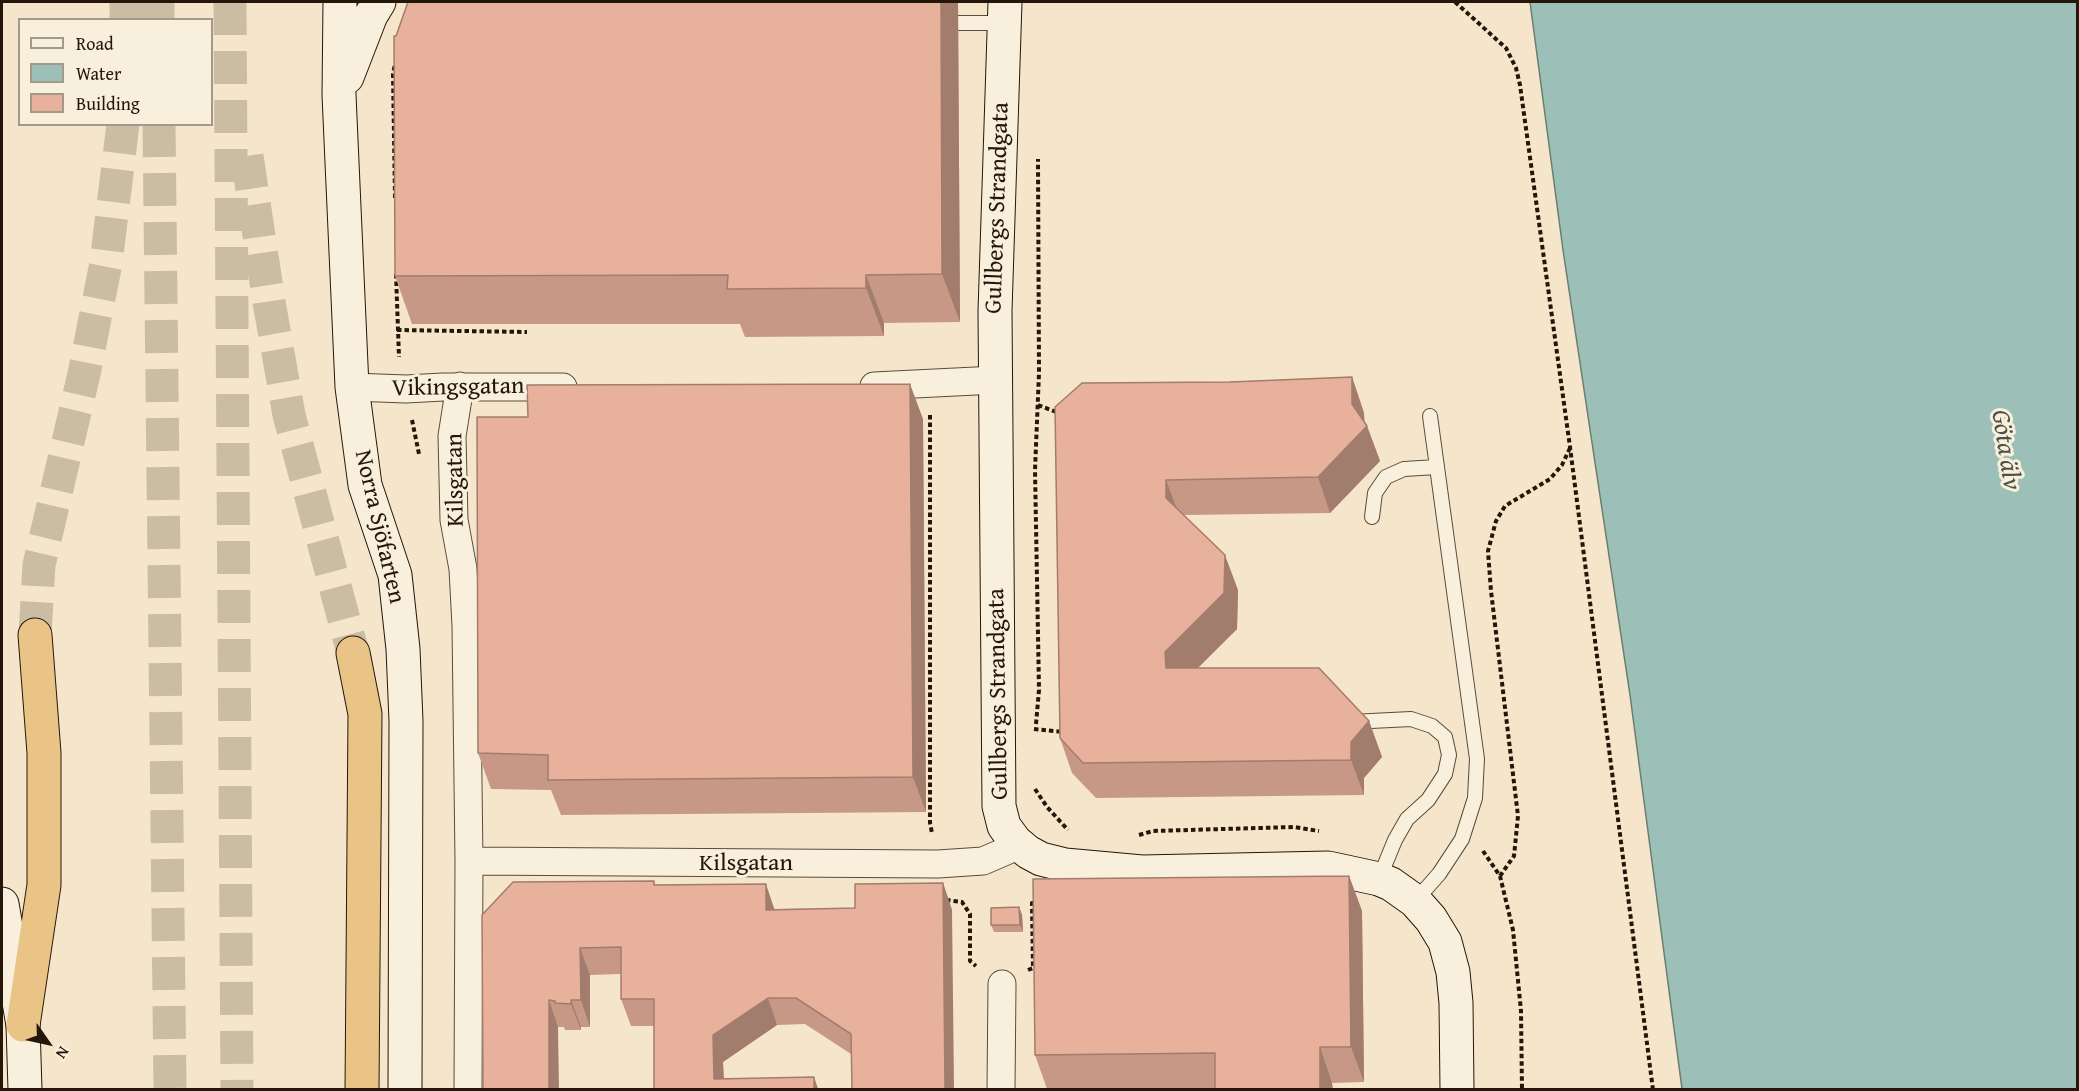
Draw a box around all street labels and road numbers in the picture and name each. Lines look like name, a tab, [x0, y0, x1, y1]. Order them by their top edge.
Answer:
street label: Gullbergs Strandgata	[980, 102, 1016, 314]
street label: Vikingsgatan	[391, 372, 525, 404]
street label: Kilsgatan	[441, 433, 471, 527]
street label: Norra Sjöfarten	[347, 447, 411, 607]
street label: Gullbergs Strandgata	[983, 588, 1015, 800]
street label: Kilsgatan	[699, 850, 793, 878]

